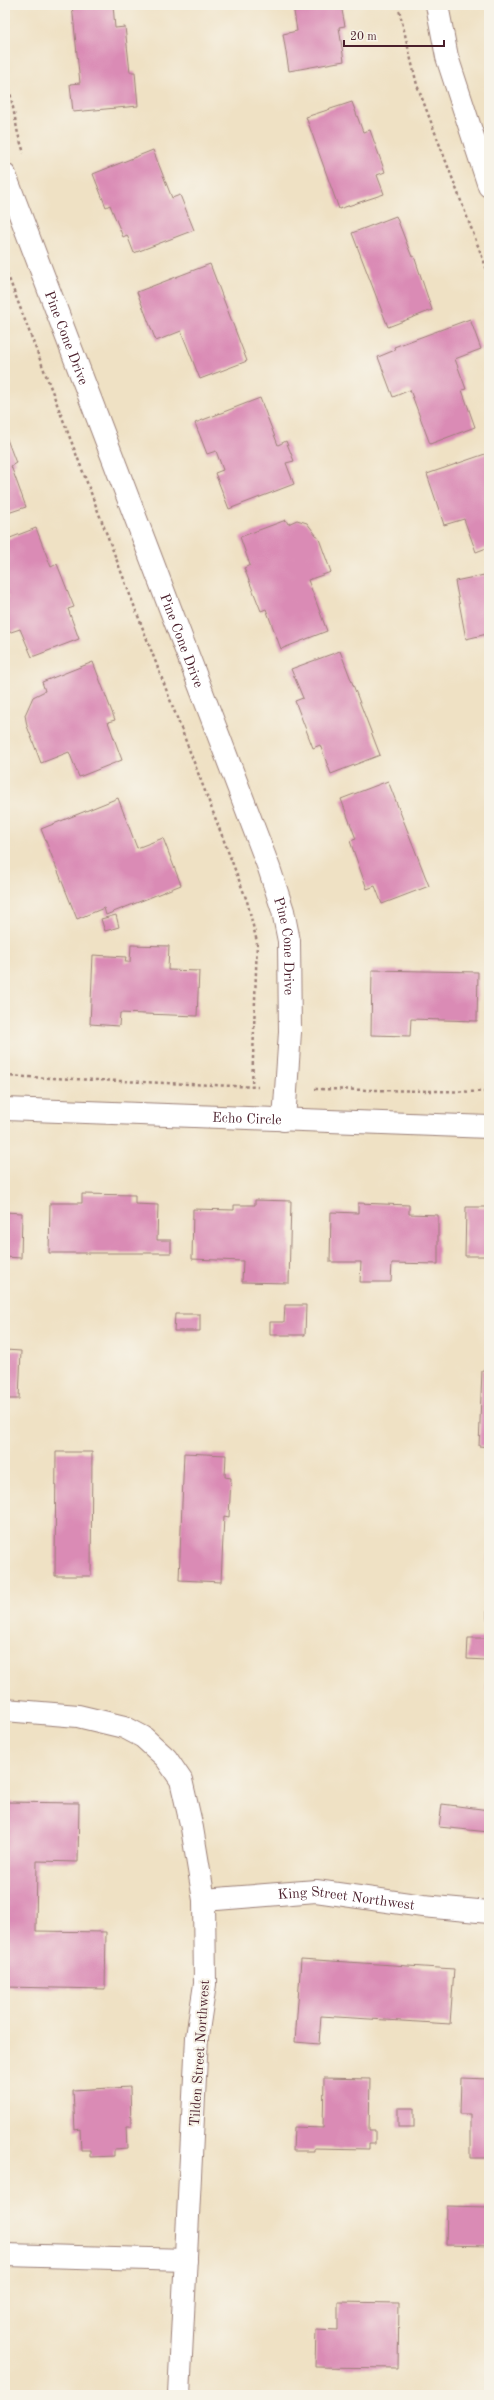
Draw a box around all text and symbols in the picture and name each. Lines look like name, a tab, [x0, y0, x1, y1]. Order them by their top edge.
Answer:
scale bar	[344, 22, 444, 48]
text: 20 m	[350, 31, 377, 43]
street label: Pine Cone Drive	[42, 289, 90, 387]
street label: Pine Cone Drive	[157, 592, 206, 690]
street label: Pine Cone Drive	[271, 895, 296, 995]
street label: Echo Circle	[212, 1111, 282, 1127]
street label: King Street Northwest	[277, 1885, 416, 1913]
street label: Tilden Street Northwest	[188, 1979, 212, 2127]

